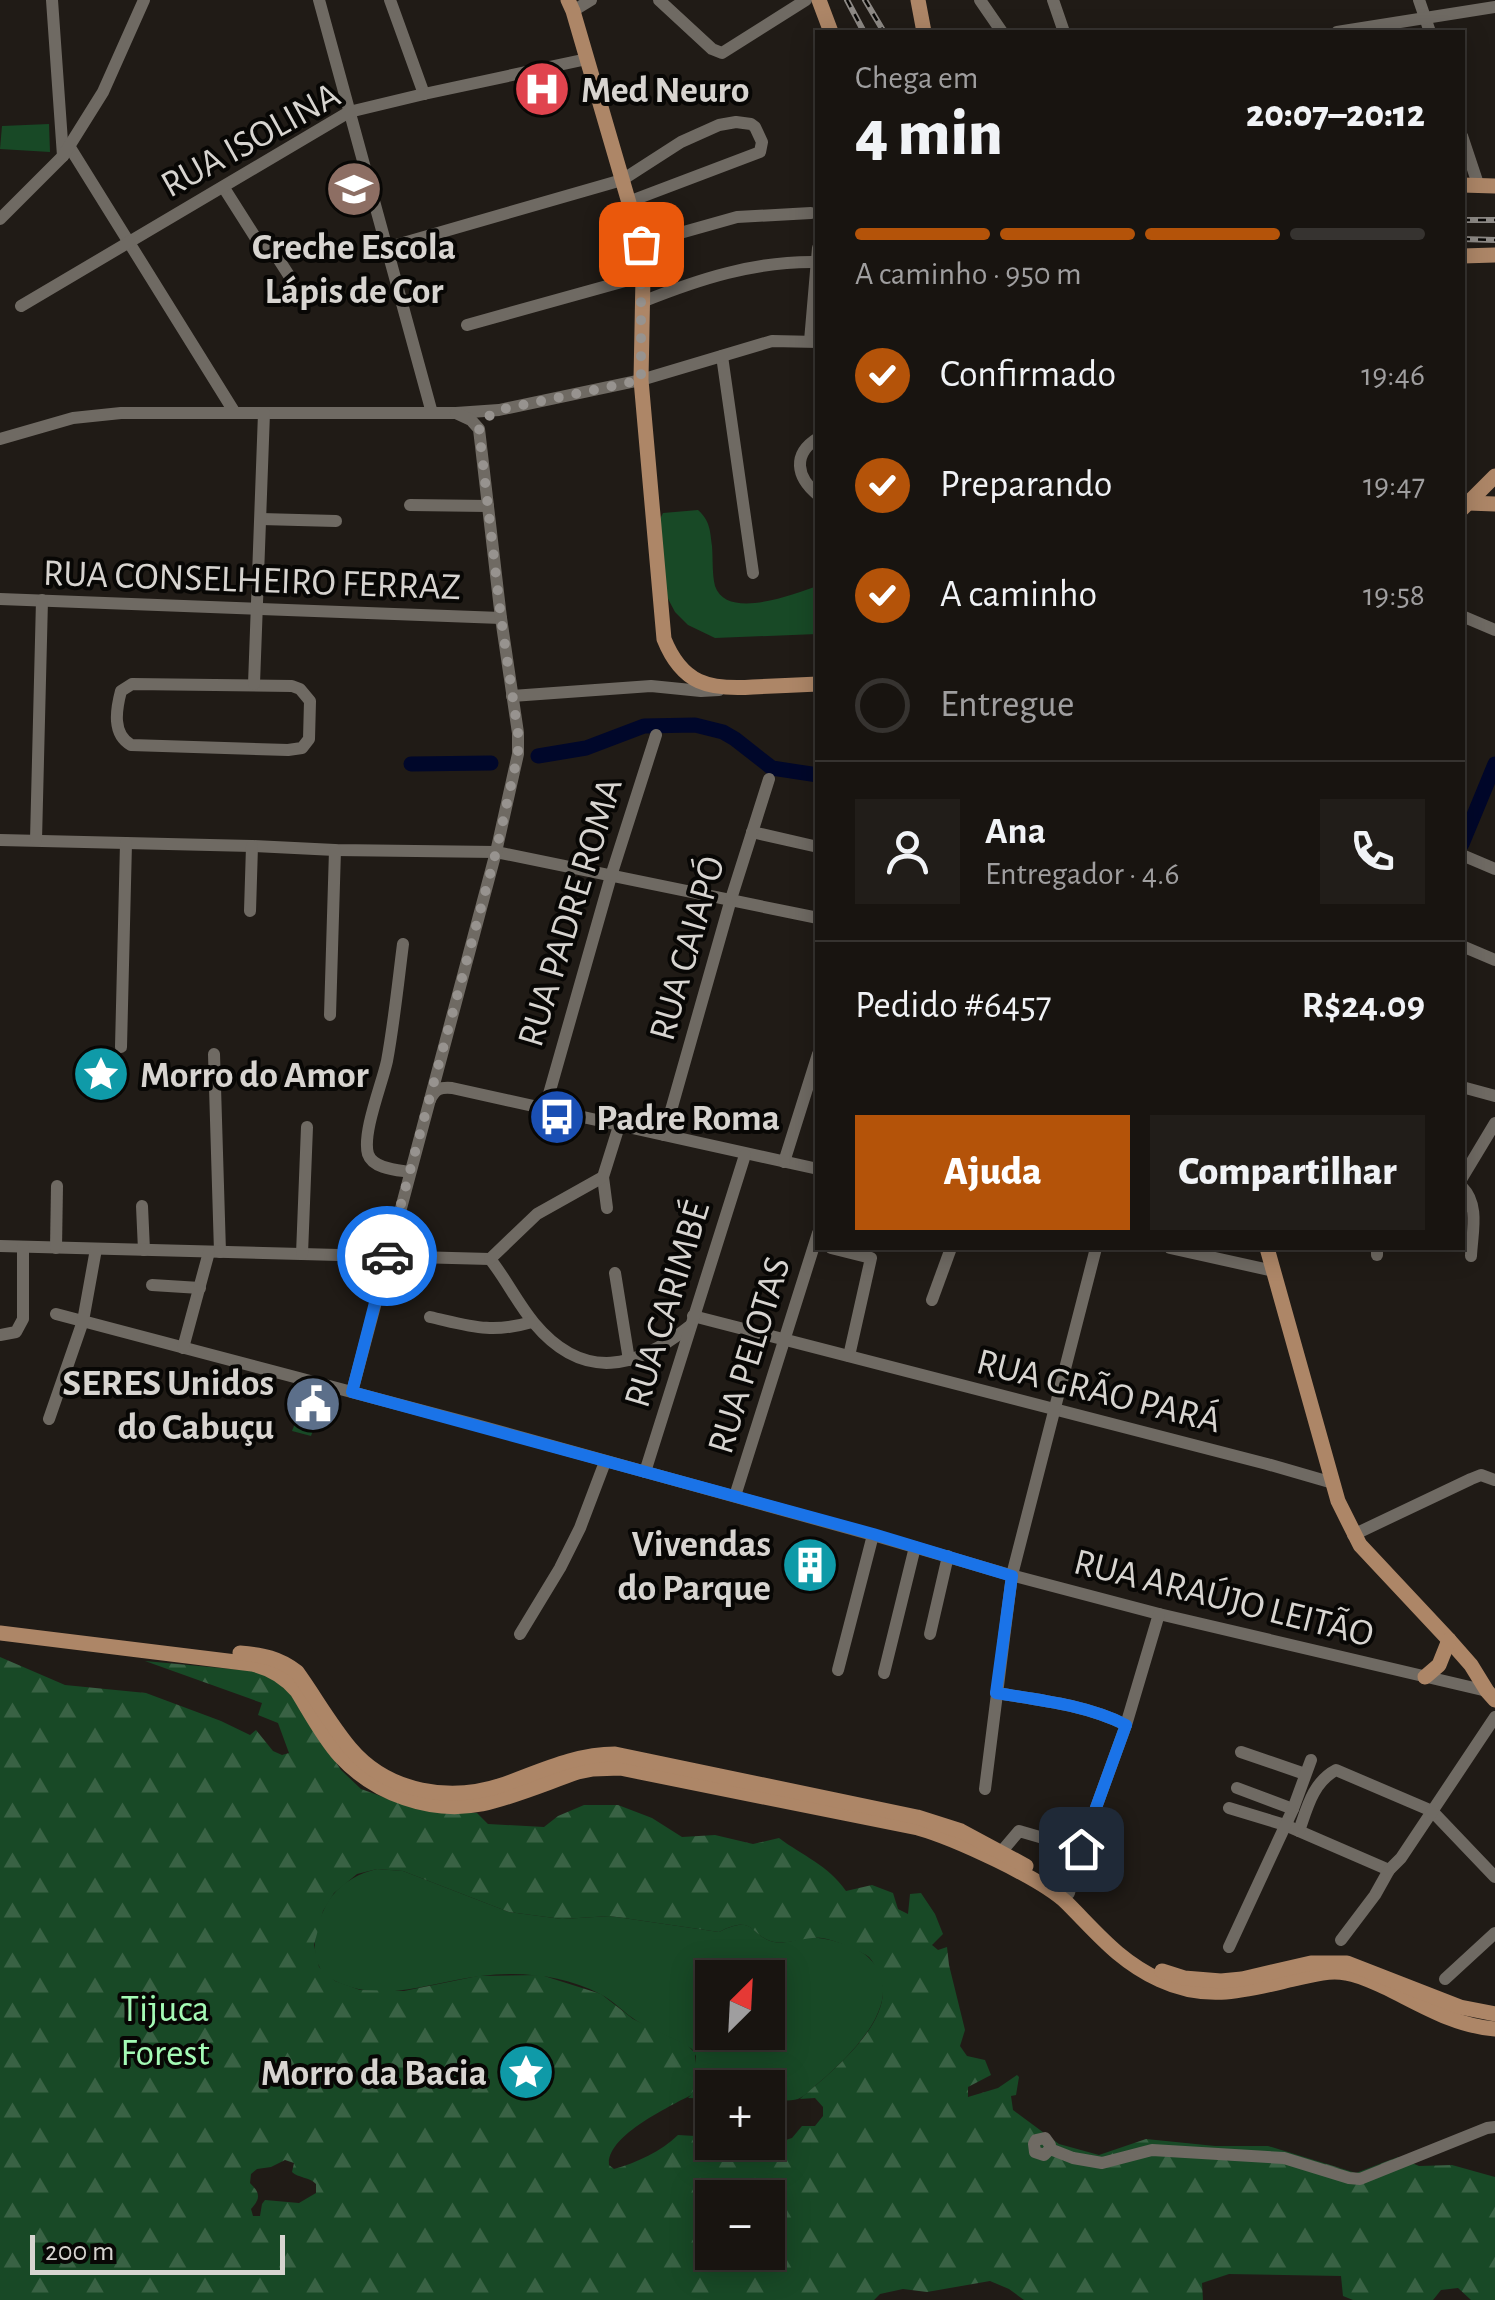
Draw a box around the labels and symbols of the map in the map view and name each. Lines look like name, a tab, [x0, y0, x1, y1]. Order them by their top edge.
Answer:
hospital icon: Med Neuro	[512, 59, 572, 119]
place label: Med Neuro	[581, 72, 750, 110]
street label: RUA ISOLINA	[155, 76, 347, 205]
school or university icon: Creche Escola Lápis de Cor	[324, 159, 384, 219]
pin	[599, 202, 684, 287]
place label: Creche Escola Lápis de Cor	[252, 229, 456, 311]
street label: RUA CONSELHEIRO FERRAZ	[42, 555, 462, 607]
street label: RUA PADRE ROMA	[512, 774, 630, 1051]
street label: RUA CAIAPÓ	[640, 851, 732, 1045]
place icon: Morro do Amor	[71, 1044, 131, 1104]
place label: Morro do Amor	[140, 1057, 369, 1095]
bus stop icon: Padre Roma	[527, 1087, 587, 1147]
place label: Padre Roma	[596, 1100, 780, 1138]
street label: RUA CARIMBÉ	[615, 1196, 717, 1412]
courier	[337, 1206, 437, 1306]
street label: RUA PELOTAS	[702, 1253, 798, 1458]
street label: RUA GRÃO PARÁ	[972, 1339, 1226, 1441]
place label: SERES Unidos do Cabuçu	[62, 1365, 274, 1447]
public building icon: SERES Unidos do Cabuçu	[283, 1374, 343, 1434]
place label: Vivendas do Parque	[618, 1526, 771, 1608]
building icon: Vivendas do Parque	[780, 1535, 840, 1595]
street label: RUA ARAÚJO LEITÃO	[1070, 1539, 1378, 1655]
pin	[1039, 1807, 1124, 1892]
north arrow	[695, 1960, 785, 2050]
park label: Tijuca Forest	[120, 1991, 210, 2073]
place icon: Morro da Bacia	[496, 2042, 556, 2102]
place label: Morro da Bacia	[261, 2055, 487, 2093]
scale bar	[30, 2230, 285, 2274]

